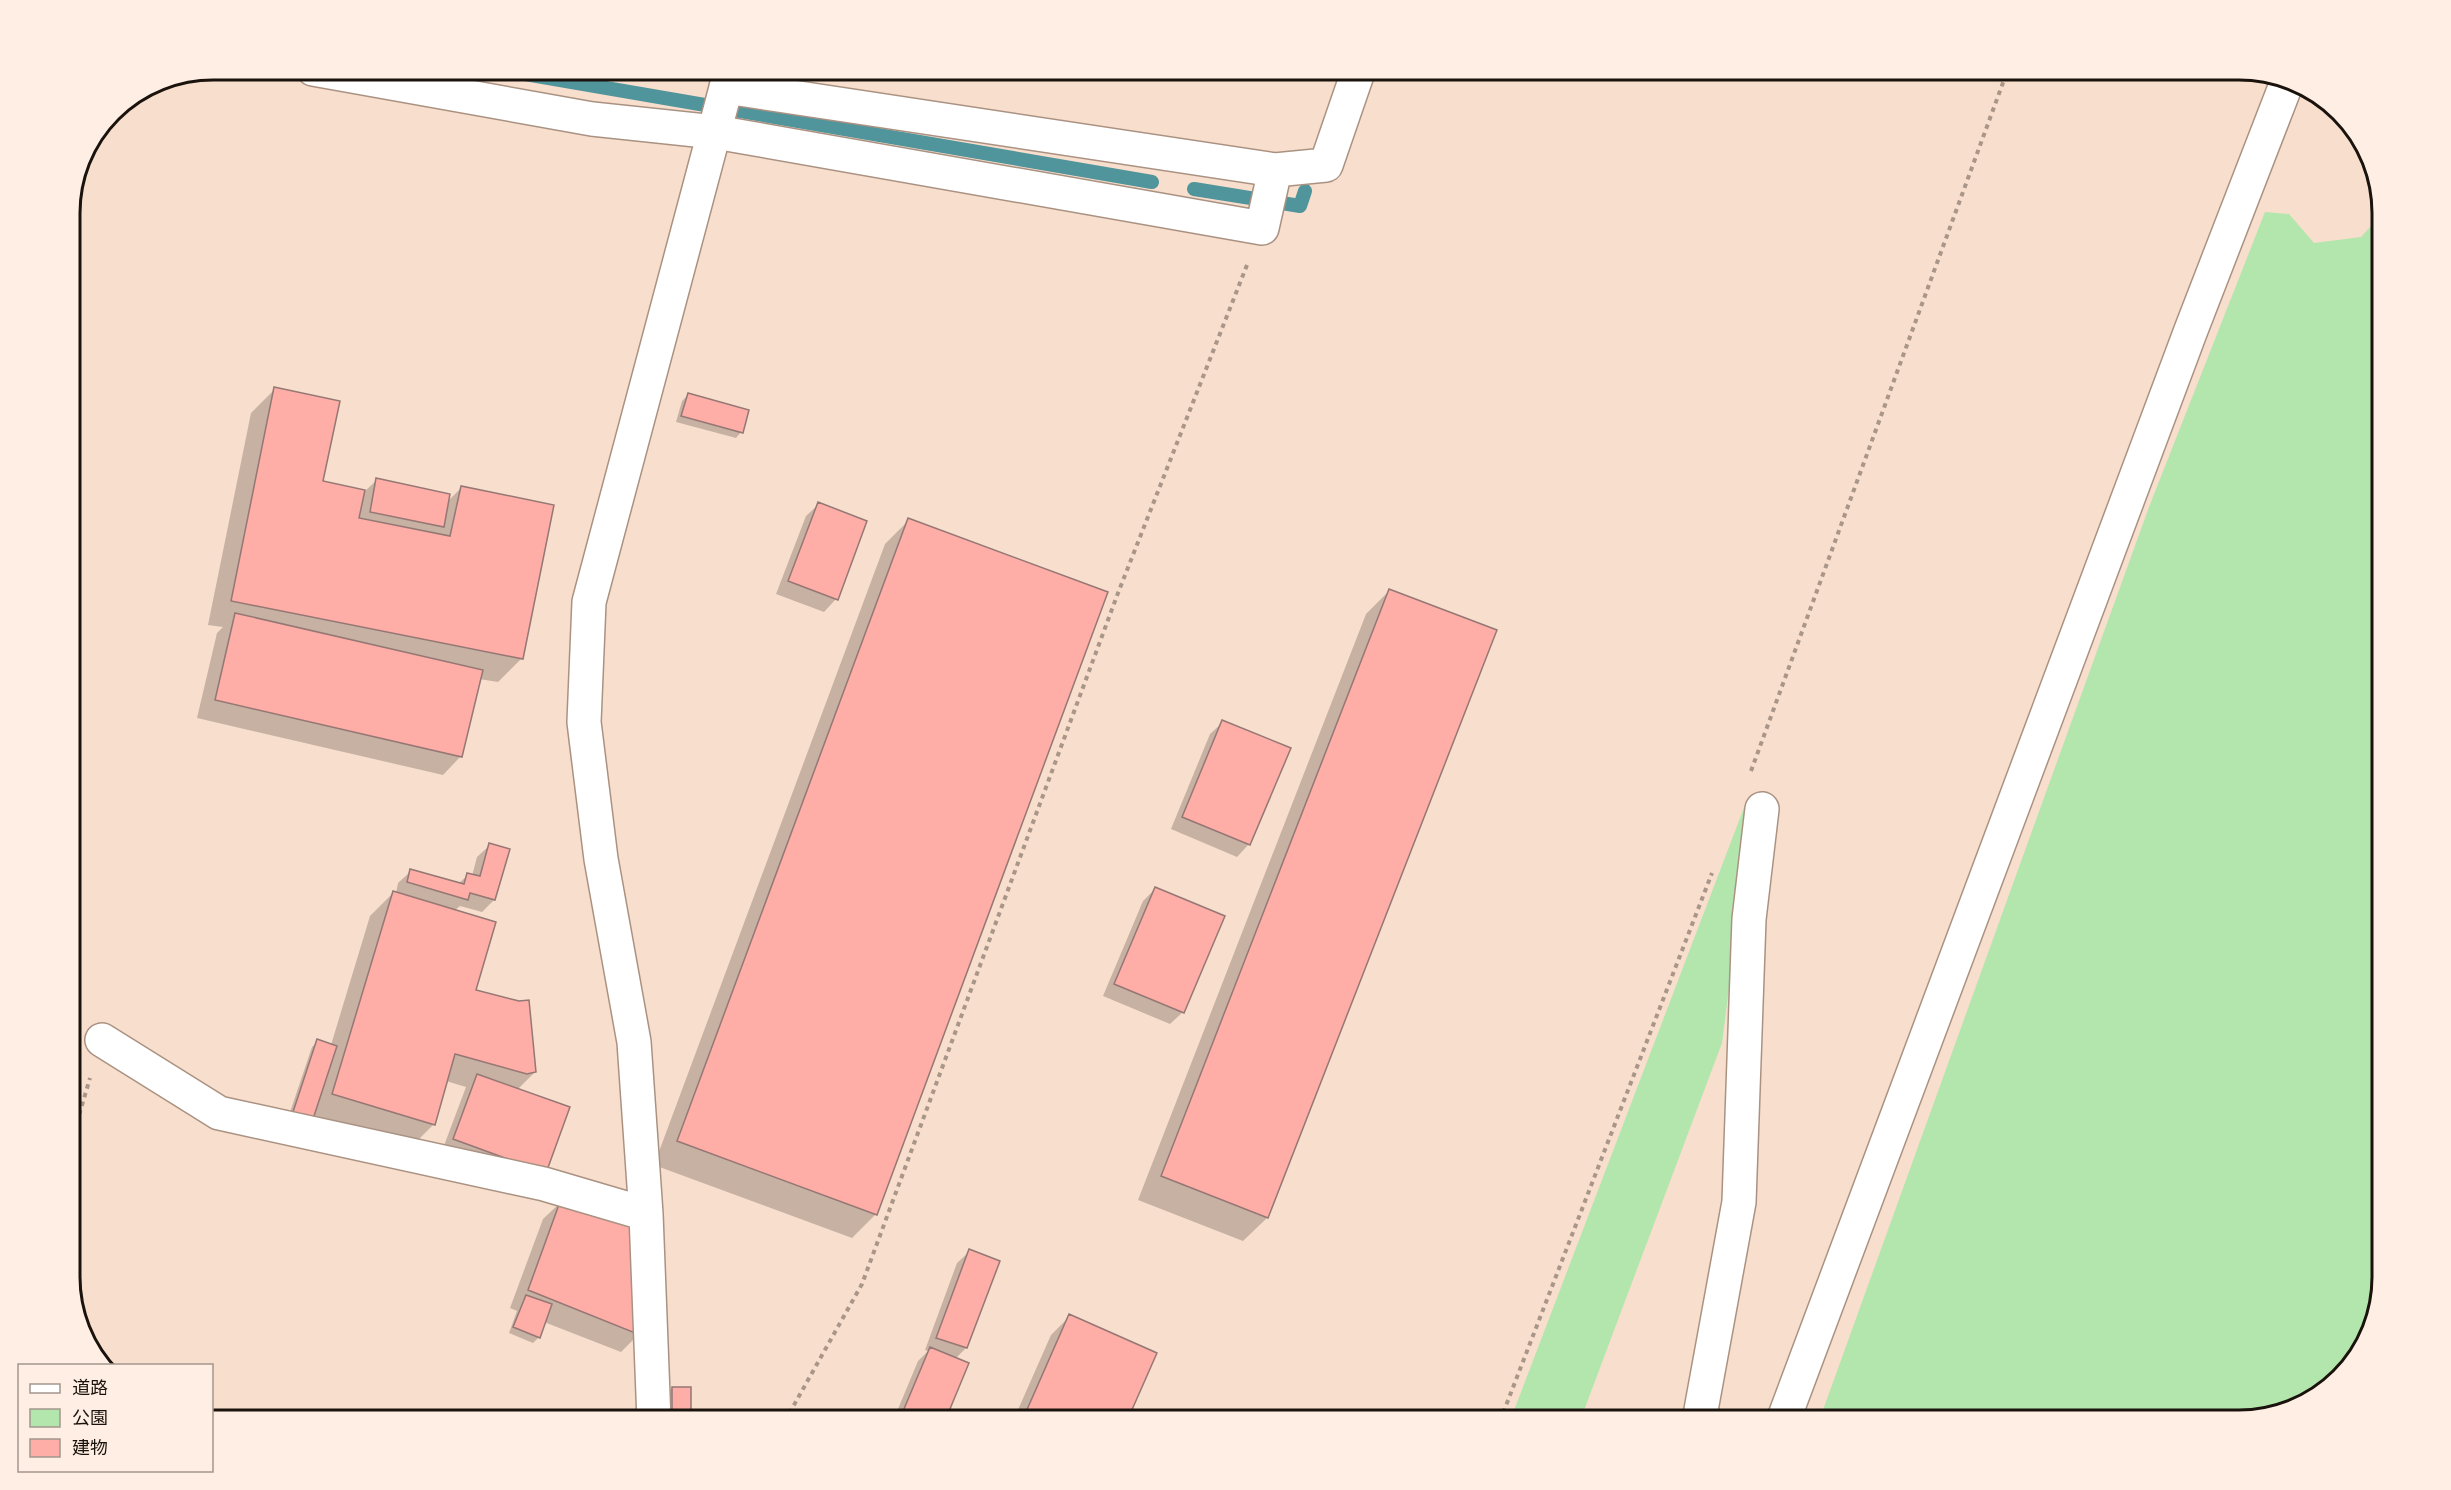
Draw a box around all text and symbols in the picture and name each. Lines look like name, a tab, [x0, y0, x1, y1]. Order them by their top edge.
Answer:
legend	[18, 1364, 213, 1472]
text: 道路	[72, 1376, 108, 1399]
text: 公園	[72, 1406, 108, 1429]
text: 建物	[72, 1436, 108, 1459]

